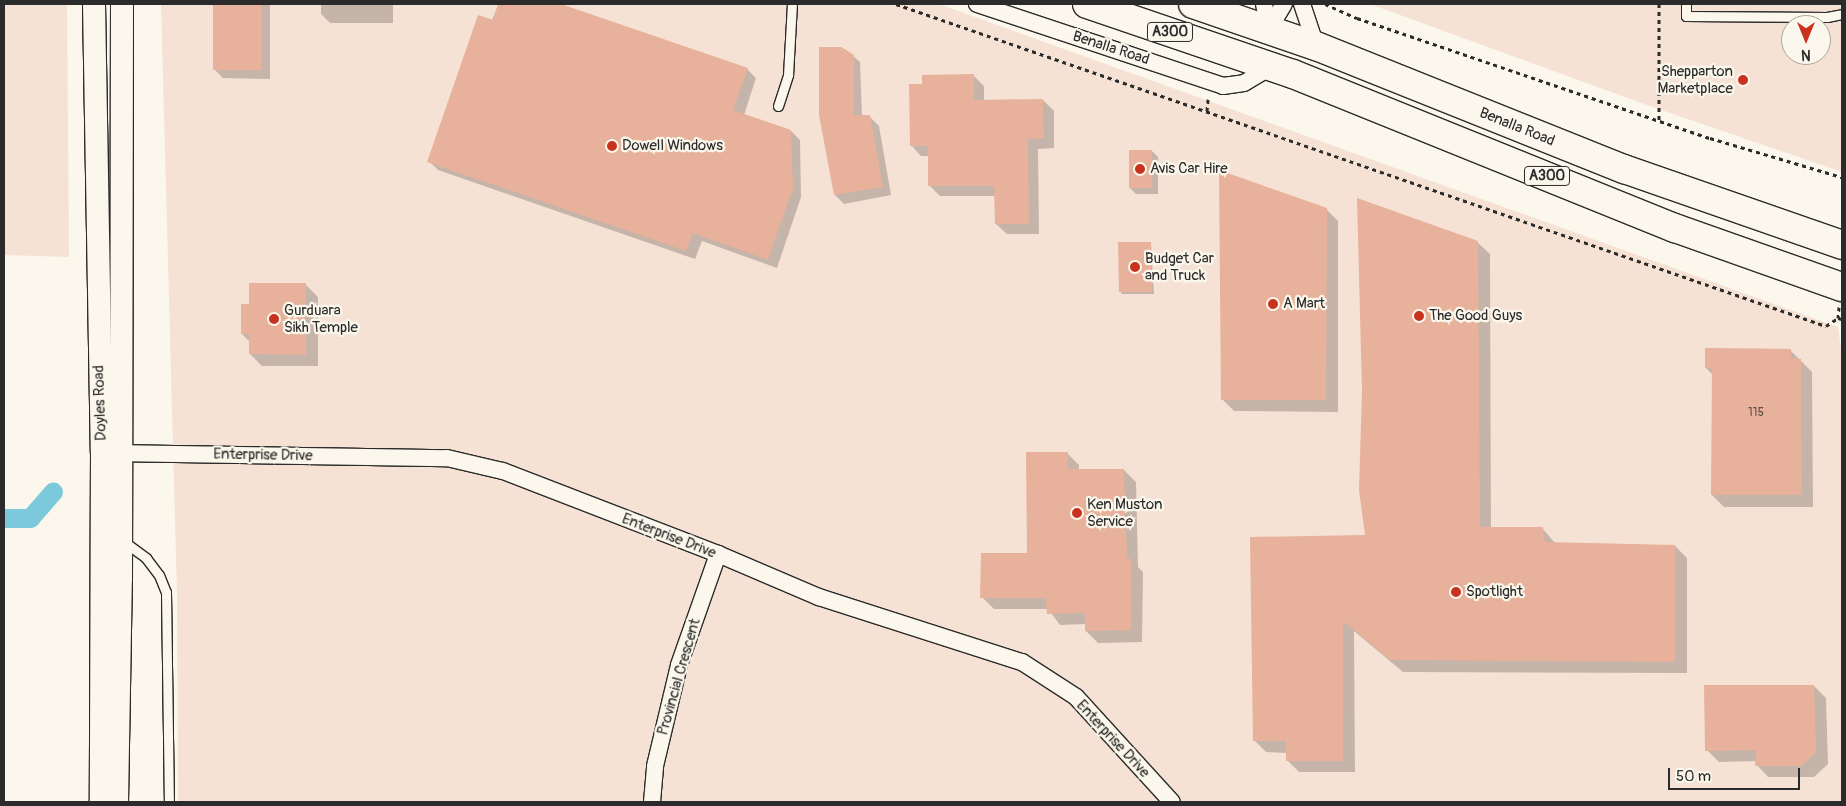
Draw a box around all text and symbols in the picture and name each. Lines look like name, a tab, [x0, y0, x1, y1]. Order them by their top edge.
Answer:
north arrow	[1781, 15, 1831, 65]
road number: A300	[1146, 21, 1194, 44]
street label: Benalla Road	[1070, 27, 1152, 69]
text: N	[1801, 46, 1811, 63]
place label: Shepparton Marketplace	[1658, 62, 1733, 97]
marker: Shepparton Marketplace	[1737, 74, 1749, 86]
street label: Benalla Road	[1477, 104, 1557, 150]
place label: Dowell Windows	[622, 137, 723, 155]
marker: Dowell Windows	[606, 140, 618, 152]
place label: Avis Car Hire	[1150, 160, 1228, 178]
marker: Avis Car Hire	[1134, 163, 1146, 175]
road number: A300	[1523, 165, 1571, 188]
place label: Budget Car and Truck	[1145, 249, 1214, 284]
marker: Budget Car and Truck	[1129, 261, 1141, 273]
place label: A Mart	[1283, 295, 1325, 313]
marker: A Mart	[1267, 298, 1279, 310]
place label: Gurduara Sikh Temple	[284, 301, 358, 336]
place label: The Good Guys	[1429, 307, 1522, 325]
marker: The Good Guys	[1413, 310, 1425, 322]
marker: Gurduara Sikh Temple	[268, 313, 280, 325]
street label: Doyles Road	[90, 365, 110, 441]
house number: 115	[1748, 406, 1764, 420]
street label: Enterprise Drive	[213, 445, 313, 465]
place label: Ken Muston Service	[1087, 495, 1162, 530]
marker: Ken Muston Service	[1071, 507, 1083, 519]
street label: Enterprise Drive	[619, 510, 719, 562]
place label: Spotlight	[1466, 583, 1523, 601]
marker: Spotlight	[1450, 586, 1462, 598]
street label: Provincial Crescent	[654, 617, 704, 737]
street label: Enterprise Drive	[1073, 697, 1153, 781]
scale bar	[1671, 758, 1804, 790]
text: 50 m	[1676, 767, 1711, 786]

